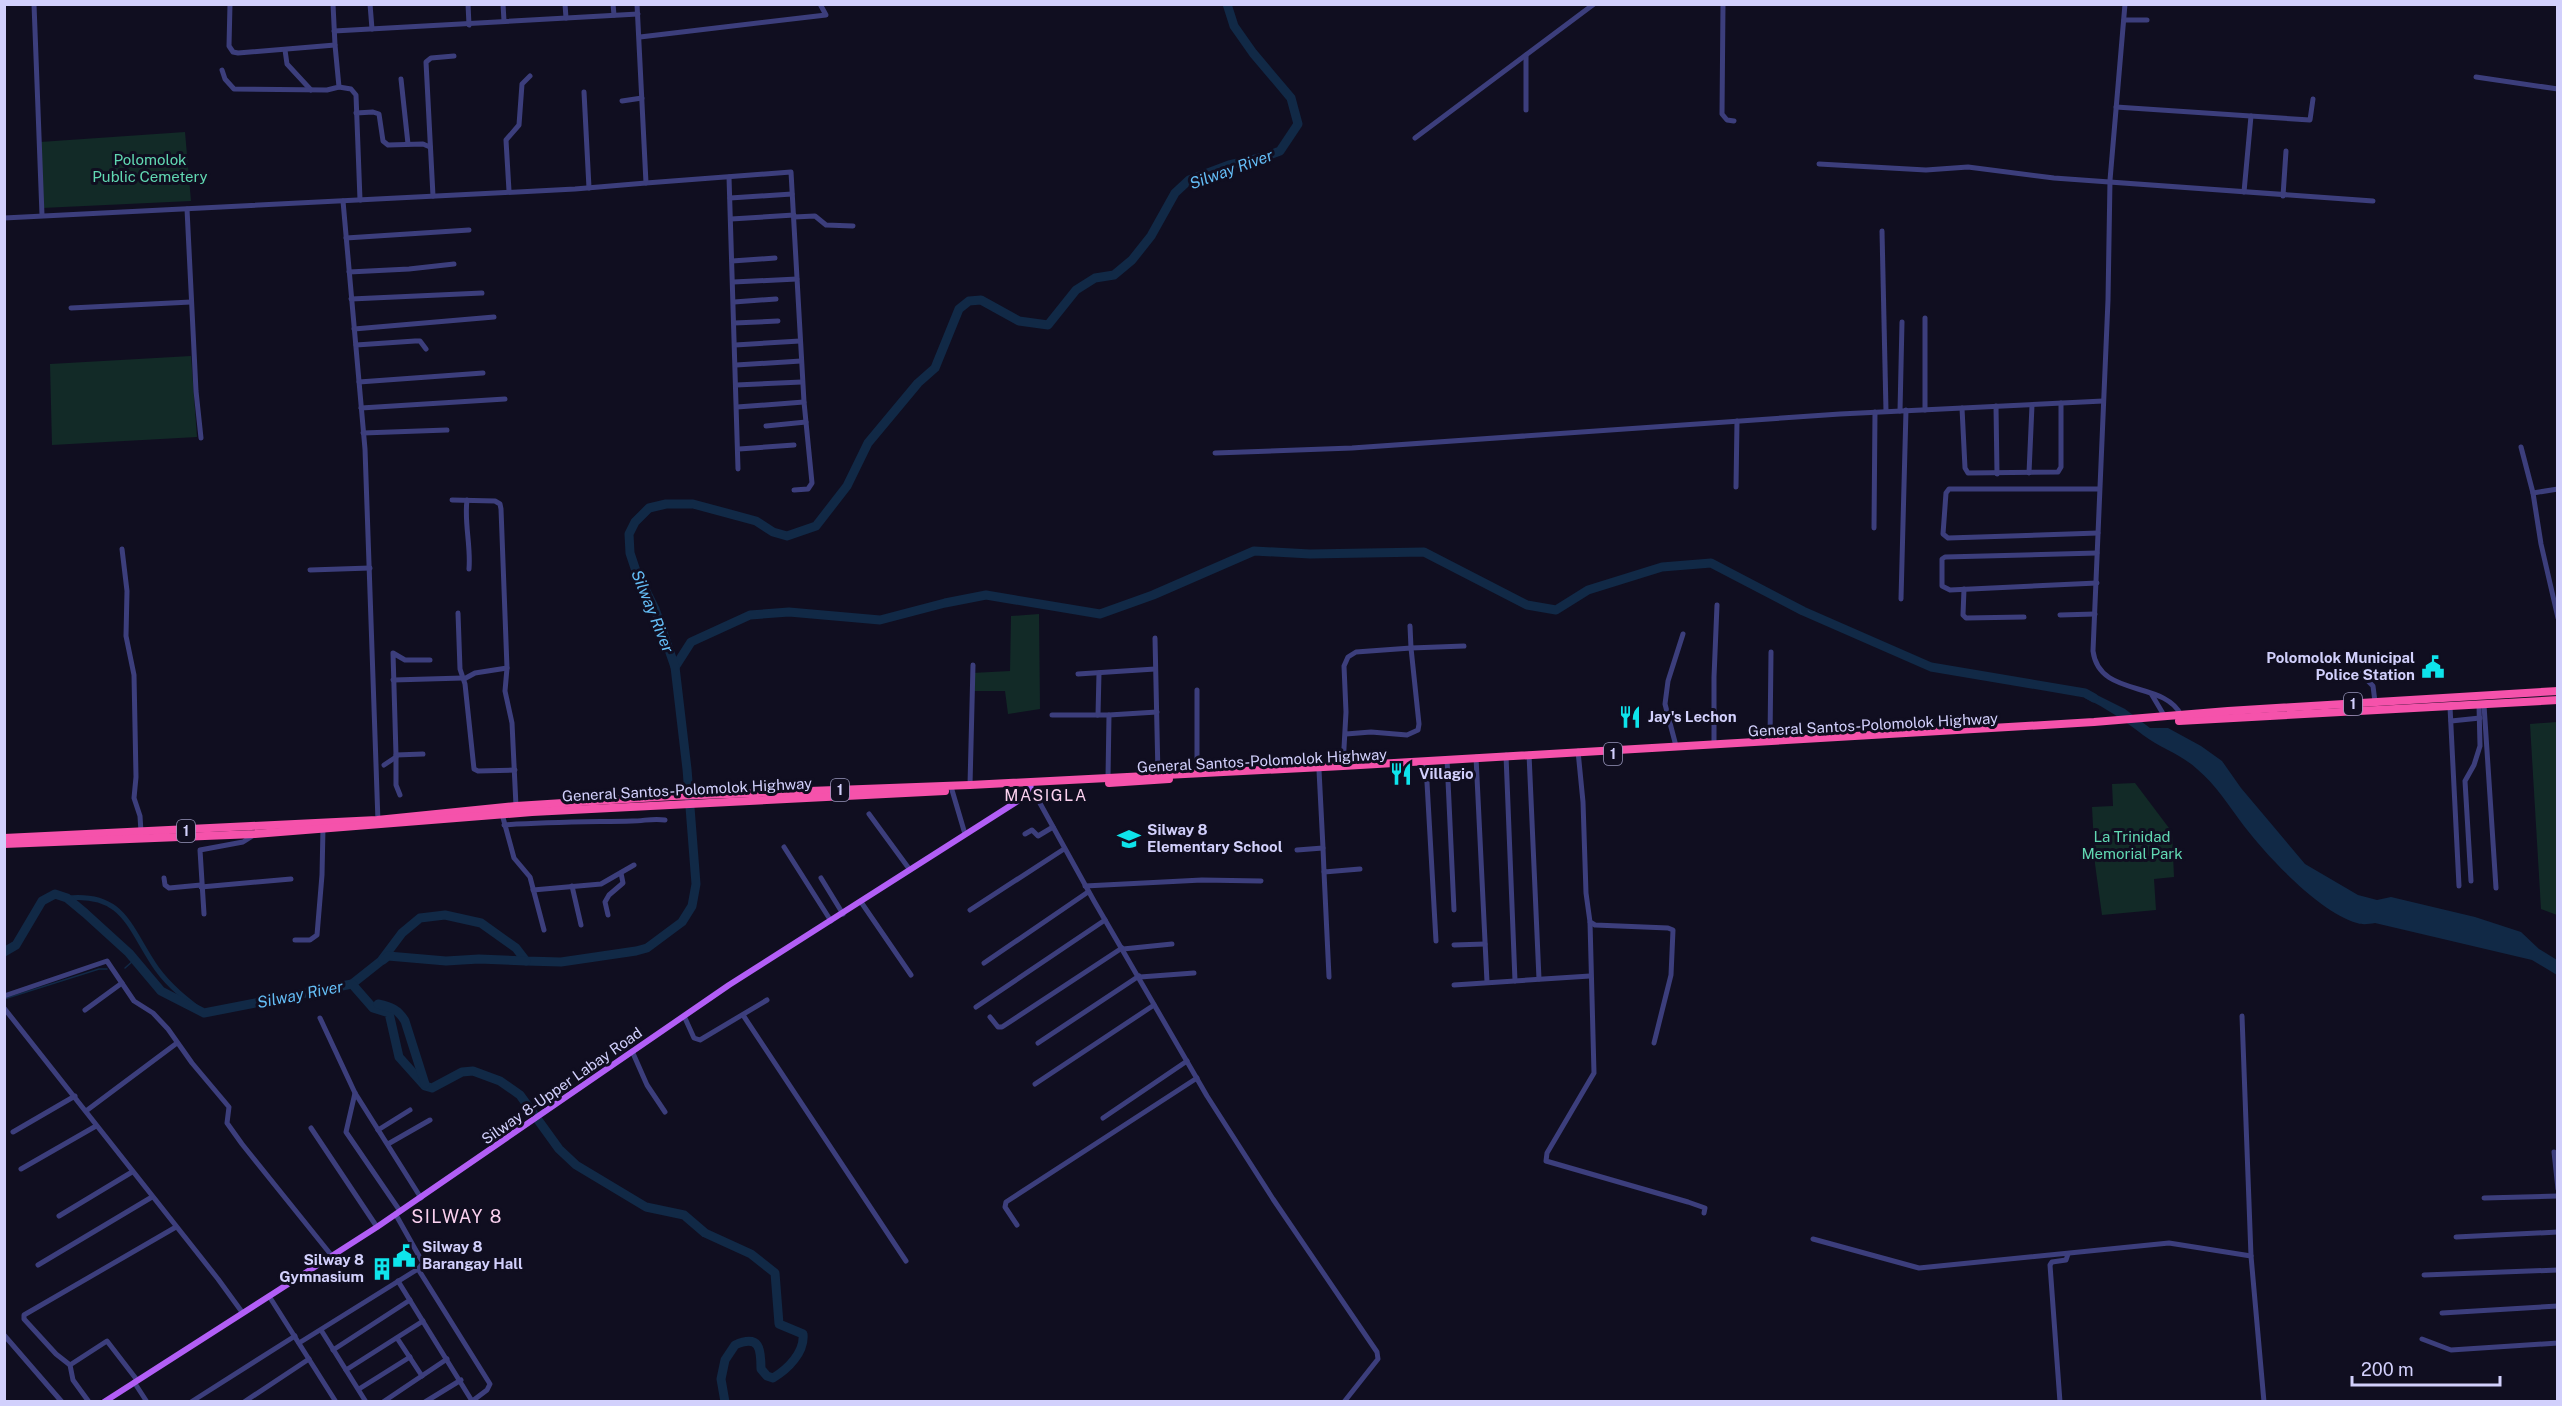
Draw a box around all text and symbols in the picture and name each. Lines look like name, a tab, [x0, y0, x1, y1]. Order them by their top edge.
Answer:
water label: Silway River	[1187, 145, 1276, 193]
park label: Polomolok Public Cemetery	[92, 151, 208, 185]
water label: Silway River	[627, 567, 678, 656]
place label: Polomolok Municipal Police Station	[2266, 649, 2415, 683]
public building icon: Polomolok Municipal Police Station	[2420, 654, 2446, 680]
road number: 1	[2344, 693, 2362, 715]
restaurant icon: Jay's Lechon	[1617, 704, 1643, 730]
place label: Jay's Lechon	[1648, 708, 1737, 725]
street label: General Santos-Polomolok Highway	[1747, 709, 1998, 740]
road number: 1	[1604, 743, 1622, 765]
street label: General Santos-Polomolok Highway	[1136, 745, 1387, 776]
restaurant icon: Villagio	[1388, 761, 1414, 787]
place label: Villagio	[1419, 765, 1474, 782]
street label: General Santos-Polomolok Highway	[561, 774, 812, 805]
road number: 1	[831, 779, 849, 801]
district label: MASIGLA	[1004, 786, 1088, 805]
road number: 1	[177, 820, 195, 842]
place label: Silway 8 Elementary School	[1147, 821, 1283, 855]
school or university icon: Silway 8 Elementary School	[1116, 826, 1142, 852]
park label: La Trinidad Memorial Park	[2081, 828, 2183, 862]
water label: Silway River	[255, 977, 346, 1012]
street label: Silway 8-Upper Labay Road	[478, 1024, 645, 1148]
district label: SILWAY 8	[411, 1206, 503, 1227]
place label: Silway 8 Barangay Hall	[422, 1238, 523, 1272]
public building icon: Silway 8 Barangay Hall	[391, 1243, 417, 1269]
place label: Silway 8 Gymnasium	[279, 1251, 364, 1285]
building icon: Silway 8 Gymnasium	[369, 1256, 395, 1282]
scale bar	[2352, 1349, 2500, 1387]
text: 200 m	[2361, 1359, 2414, 1380]

